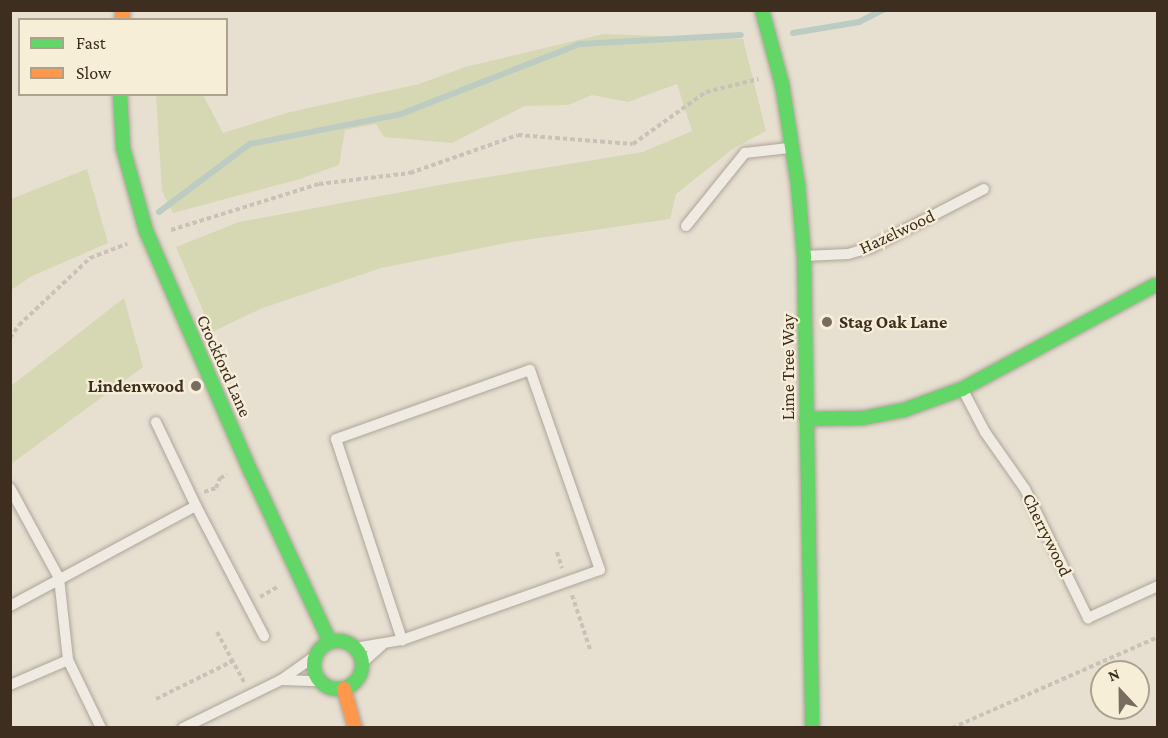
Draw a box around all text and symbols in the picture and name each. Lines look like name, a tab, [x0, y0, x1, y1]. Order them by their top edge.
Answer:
legend	[18, 18, 228, 96]
text: Fast	[76, 33, 106, 53]
text: Slow	[76, 63, 111, 83]
street label: Hazelwood	[856, 205, 938, 259]
place label: Stag Oak Lane	[839, 311, 947, 333]
street label: Crockford Lane	[192, 312, 256, 420]
street label: Lime Tree Way	[777, 314, 799, 420]
marker: Stag Oak Lane	[820, 315, 834, 329]
place label: Lindenwood	[88, 375, 184, 397]
marker: Lindenwood	[189, 379, 203, 393]
street label: Cherrywood	[1018, 490, 1076, 580]
north arrow	[1090, 660, 1150, 720]
text: N	[1106, 665, 1122, 685]

